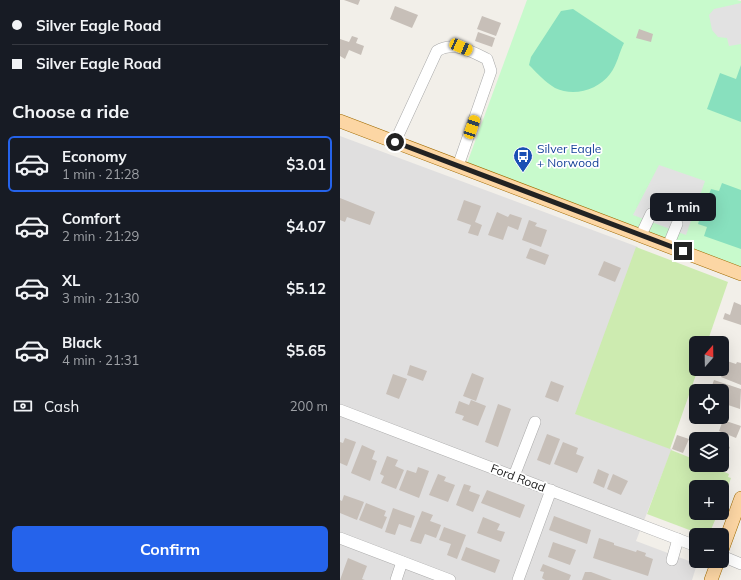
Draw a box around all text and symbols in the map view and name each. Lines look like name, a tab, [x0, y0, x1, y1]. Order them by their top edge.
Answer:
text: Silver Eagle Road	[36, 16, 161, 35]
car	[448, 37, 474, 57]
text: Silver Eagle Road	[36, 54, 161, 73]
text: Choose a ride	[12, 100, 129, 123]
car	[462, 114, 482, 140]
route start	[386, 133, 404, 151]
place label: Silver Eagle + Norwood	[537, 141, 601, 170]
bus stop icon: Silver Eagle + Norwood	[512, 145, 534, 173]
icon: car	[14, 146, 50, 182]
text: Economy	[62, 147, 127, 166]
text: $3.01	[286, 155, 326, 174]
text: 1 min · 21:28	[62, 166, 139, 182]
callout: 1 min	[650, 193, 716, 221]
text: 1 min	[666, 199, 700, 215]
icon: car	[14, 208, 50, 244]
text: Comfort	[62, 209, 120, 228]
text: $4.07	[286, 217, 326, 236]
text: 2 min · 21:29	[62, 228, 139, 244]
route end	[674, 242, 692, 260]
icon: car	[14, 270, 50, 306]
text: XL	[62, 271, 80, 290]
text: $5.12	[286, 279, 326, 298]
text: 3 min · 21:30	[62, 290, 139, 306]
icon: car	[14, 332, 50, 368]
text: Black	[62, 333, 101, 352]
north arrow	[689, 336, 729, 376]
map controls	[689, 336, 729, 568]
text: $5.65	[286, 341, 326, 360]
text: 4 min · 21:31	[62, 352, 139, 368]
button: locate	[689, 384, 729, 424]
icon: cash	[12, 395, 34, 417]
text: Cash	[44, 397, 79, 416]
text: 200 m	[290, 398, 328, 414]
button: layers	[689, 432, 729, 472]
street label: Ford Road	[489, 460, 548, 495]
button: +	[689, 480, 729, 520]
button: Confirm	[12, 526, 328, 572]
button: −	[689, 528, 729, 568]

